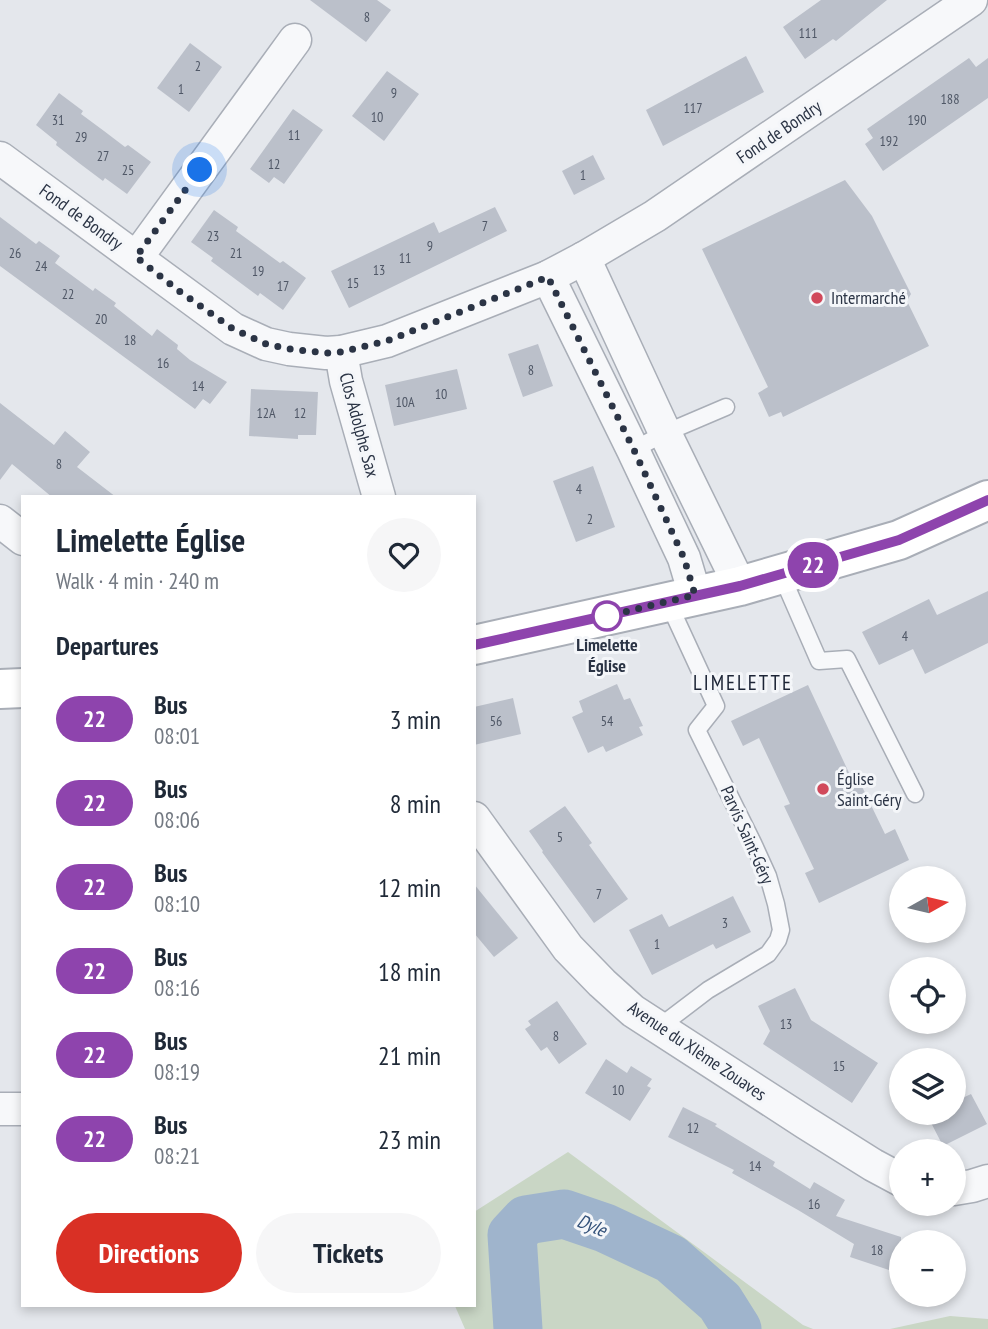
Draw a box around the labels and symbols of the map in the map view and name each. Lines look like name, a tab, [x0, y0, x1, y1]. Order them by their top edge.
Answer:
house number: 8	[364, 8, 370, 26]
house number: 111	[799, 24, 817, 42]
house number: 2	[195, 57, 201, 75]
house number: 1	[178, 80, 184, 98]
house number: 9	[391, 84, 397, 102]
house number: 188	[941, 90, 959, 108]
street label: Fond de Bondry	[732, 95, 826, 168]
house number: 117	[684, 99, 702, 117]
house number: 10	[371, 108, 383, 126]
house number: 31	[52, 111, 64, 129]
house number: 190	[908, 111, 926, 129]
house number: 11	[288, 126, 300, 144]
house number: 29	[75, 128, 87, 146]
house number: 192	[880, 132, 898, 150]
house number: 27	[97, 147, 109, 165]
your location	[182, 152, 217, 187]
house number: 12	[268, 155, 280, 173]
house number: 25	[122, 161, 134, 179]
house number: 1	[580, 166, 586, 184]
street label: Fond de Bondry	[35, 179, 128, 255]
house number: 7	[482, 217, 488, 235]
house number: 23	[207, 227, 219, 245]
house number: 9	[427, 237, 433, 255]
house number: 26	[9, 244, 21, 262]
house number: 21	[230, 244, 242, 262]
house number: 11	[399, 249, 411, 267]
house number: 24	[35, 257, 48, 275]
house number: 13	[373, 261, 385, 279]
house number: 19	[252, 262, 264, 280]
house number: 15	[347, 274, 359, 292]
house number: 17	[277, 277, 289, 295]
house number: 22	[62, 285, 74, 303]
place label: Intermarché	[831, 286, 906, 309]
marker: Intermarché	[809, 290, 825, 306]
house number: 20	[95, 310, 107, 328]
house number: 18	[124, 331, 136, 349]
house number: 16	[157, 354, 169, 372]
house number: 8	[528, 361, 534, 379]
street label: Clos Adolphe Sax	[334, 370, 385, 480]
house number: 14	[192, 377, 205, 395]
house number: 10	[435, 385, 447, 403]
house number: 10A	[395, 393, 415, 411]
house number: 12A	[256, 404, 276, 422]
house number: 12	[294, 404, 306, 422]
house number: 8	[56, 455, 62, 473]
house number: 4	[576, 480, 583, 498]
house number: 2	[587, 510, 593, 528]
line badge: 22	[782, 542, 844, 588]
marker: Limelette Église	[592, 601, 622, 631]
house number: 4	[902, 627, 909, 645]
place label: Limelette Église	[576, 633, 638, 677]
district label: LIMELETTE	[693, 669, 793, 696]
house number: 56	[490, 712, 502, 730]
house number: 54	[601, 712, 614, 730]
place label: Église Saint-Géry	[837, 767, 902, 811]
marker: Église Saint-Géry	[815, 781, 831, 797]
street label: Parvis Saint-Géry	[716, 782, 779, 888]
house number: 5	[557, 828, 563, 846]
north arrow	[889, 866, 966, 943]
house number: 7	[596, 885, 602, 903]
house number: 3	[722, 914, 728, 932]
house number: 1	[654, 935, 660, 953]
street label: Avenue du XIème Zouaves	[624, 996, 771, 1105]
house number: 13	[780, 1015, 792, 1033]
house number: 8	[553, 1027, 559, 1045]
house number: 15	[833, 1057, 845, 1075]
house number: 10	[612, 1081, 624, 1099]
house number: 12	[687, 1119, 699, 1137]
house number: 14	[749, 1157, 762, 1175]
house number: 16	[808, 1195, 820, 1213]
water label: Dyle	[574, 1208, 611, 1242]
house number: 18	[871, 1241, 883, 1259]

